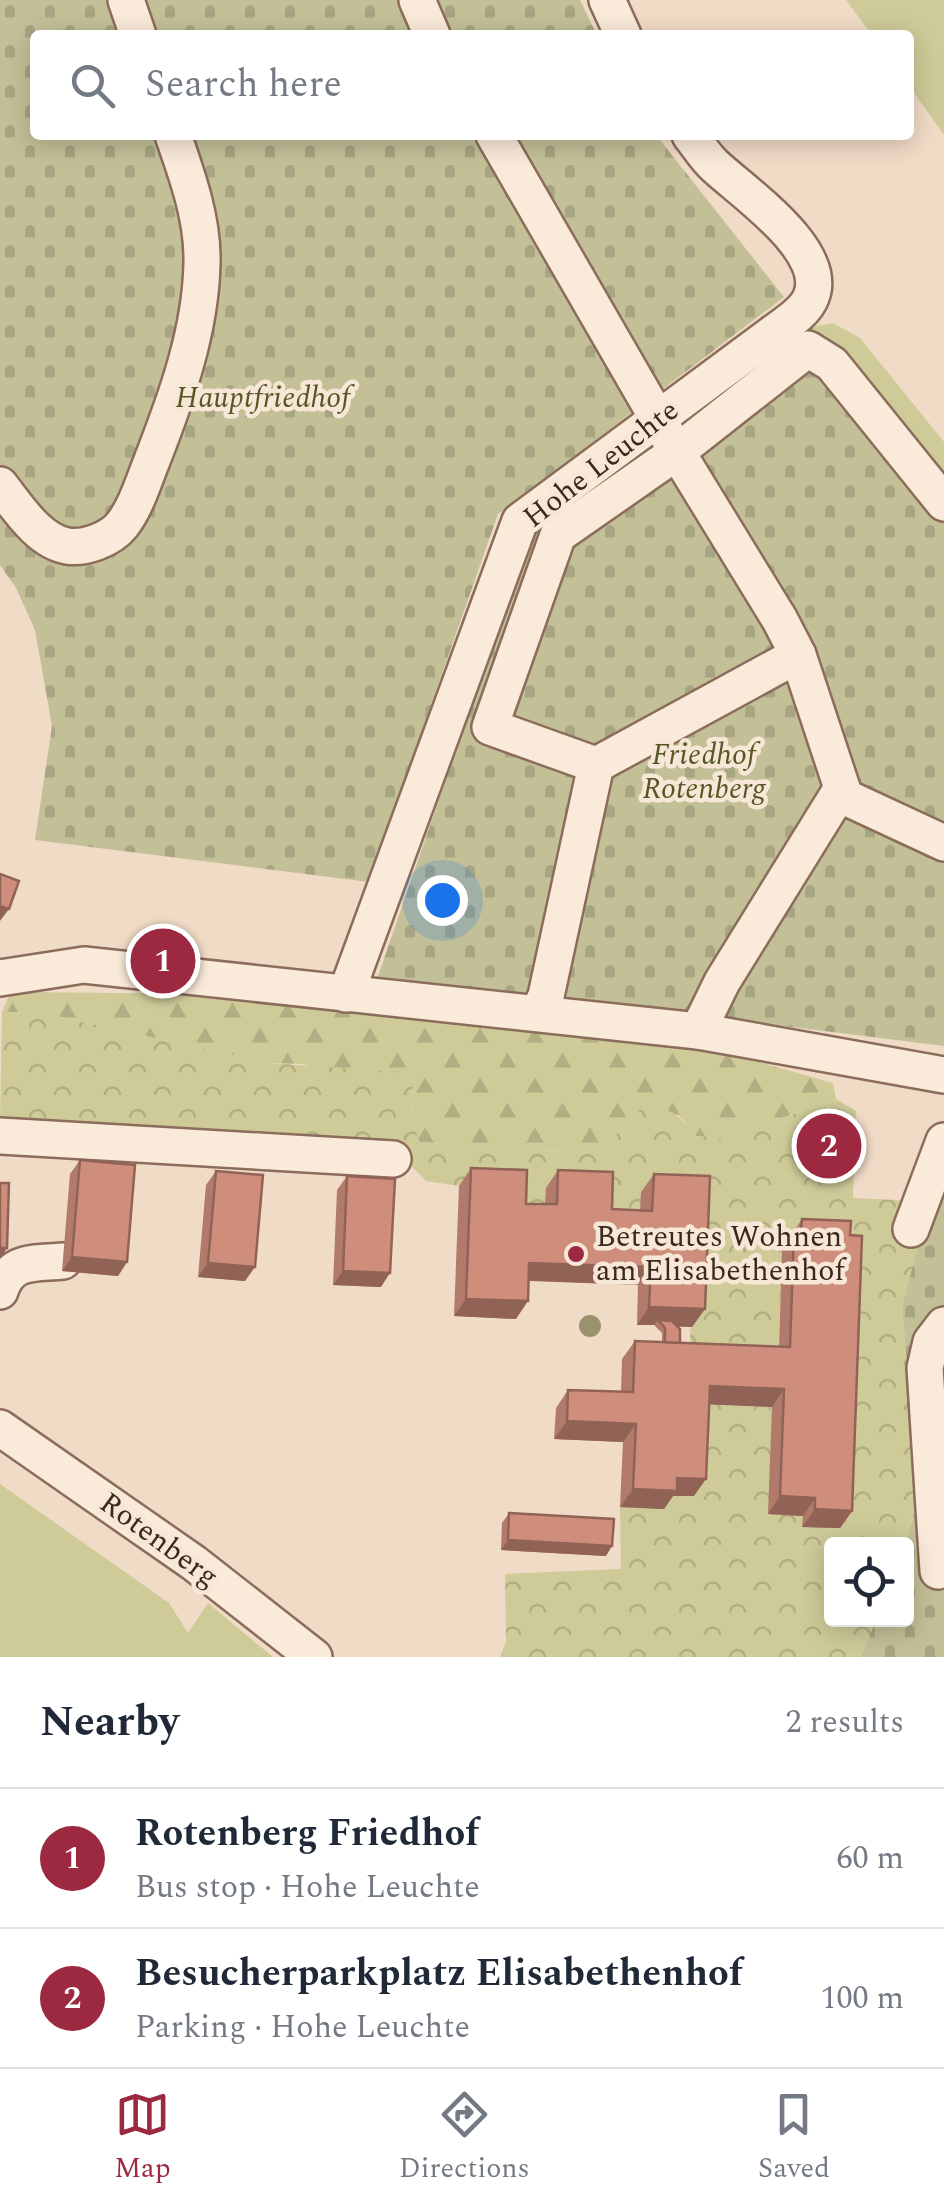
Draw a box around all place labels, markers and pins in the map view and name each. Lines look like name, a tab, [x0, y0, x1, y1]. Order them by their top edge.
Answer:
pin: 1	[130, 924, 196, 998]
pin: 2	[796, 1108, 862, 1184]
place label: Betreutes Wohnen am Elisabethenhof	[596, 1214, 847, 1294]
marker: Betreutes Wohnen am Elisabethenhof	[565, 1243, 587, 1265]

